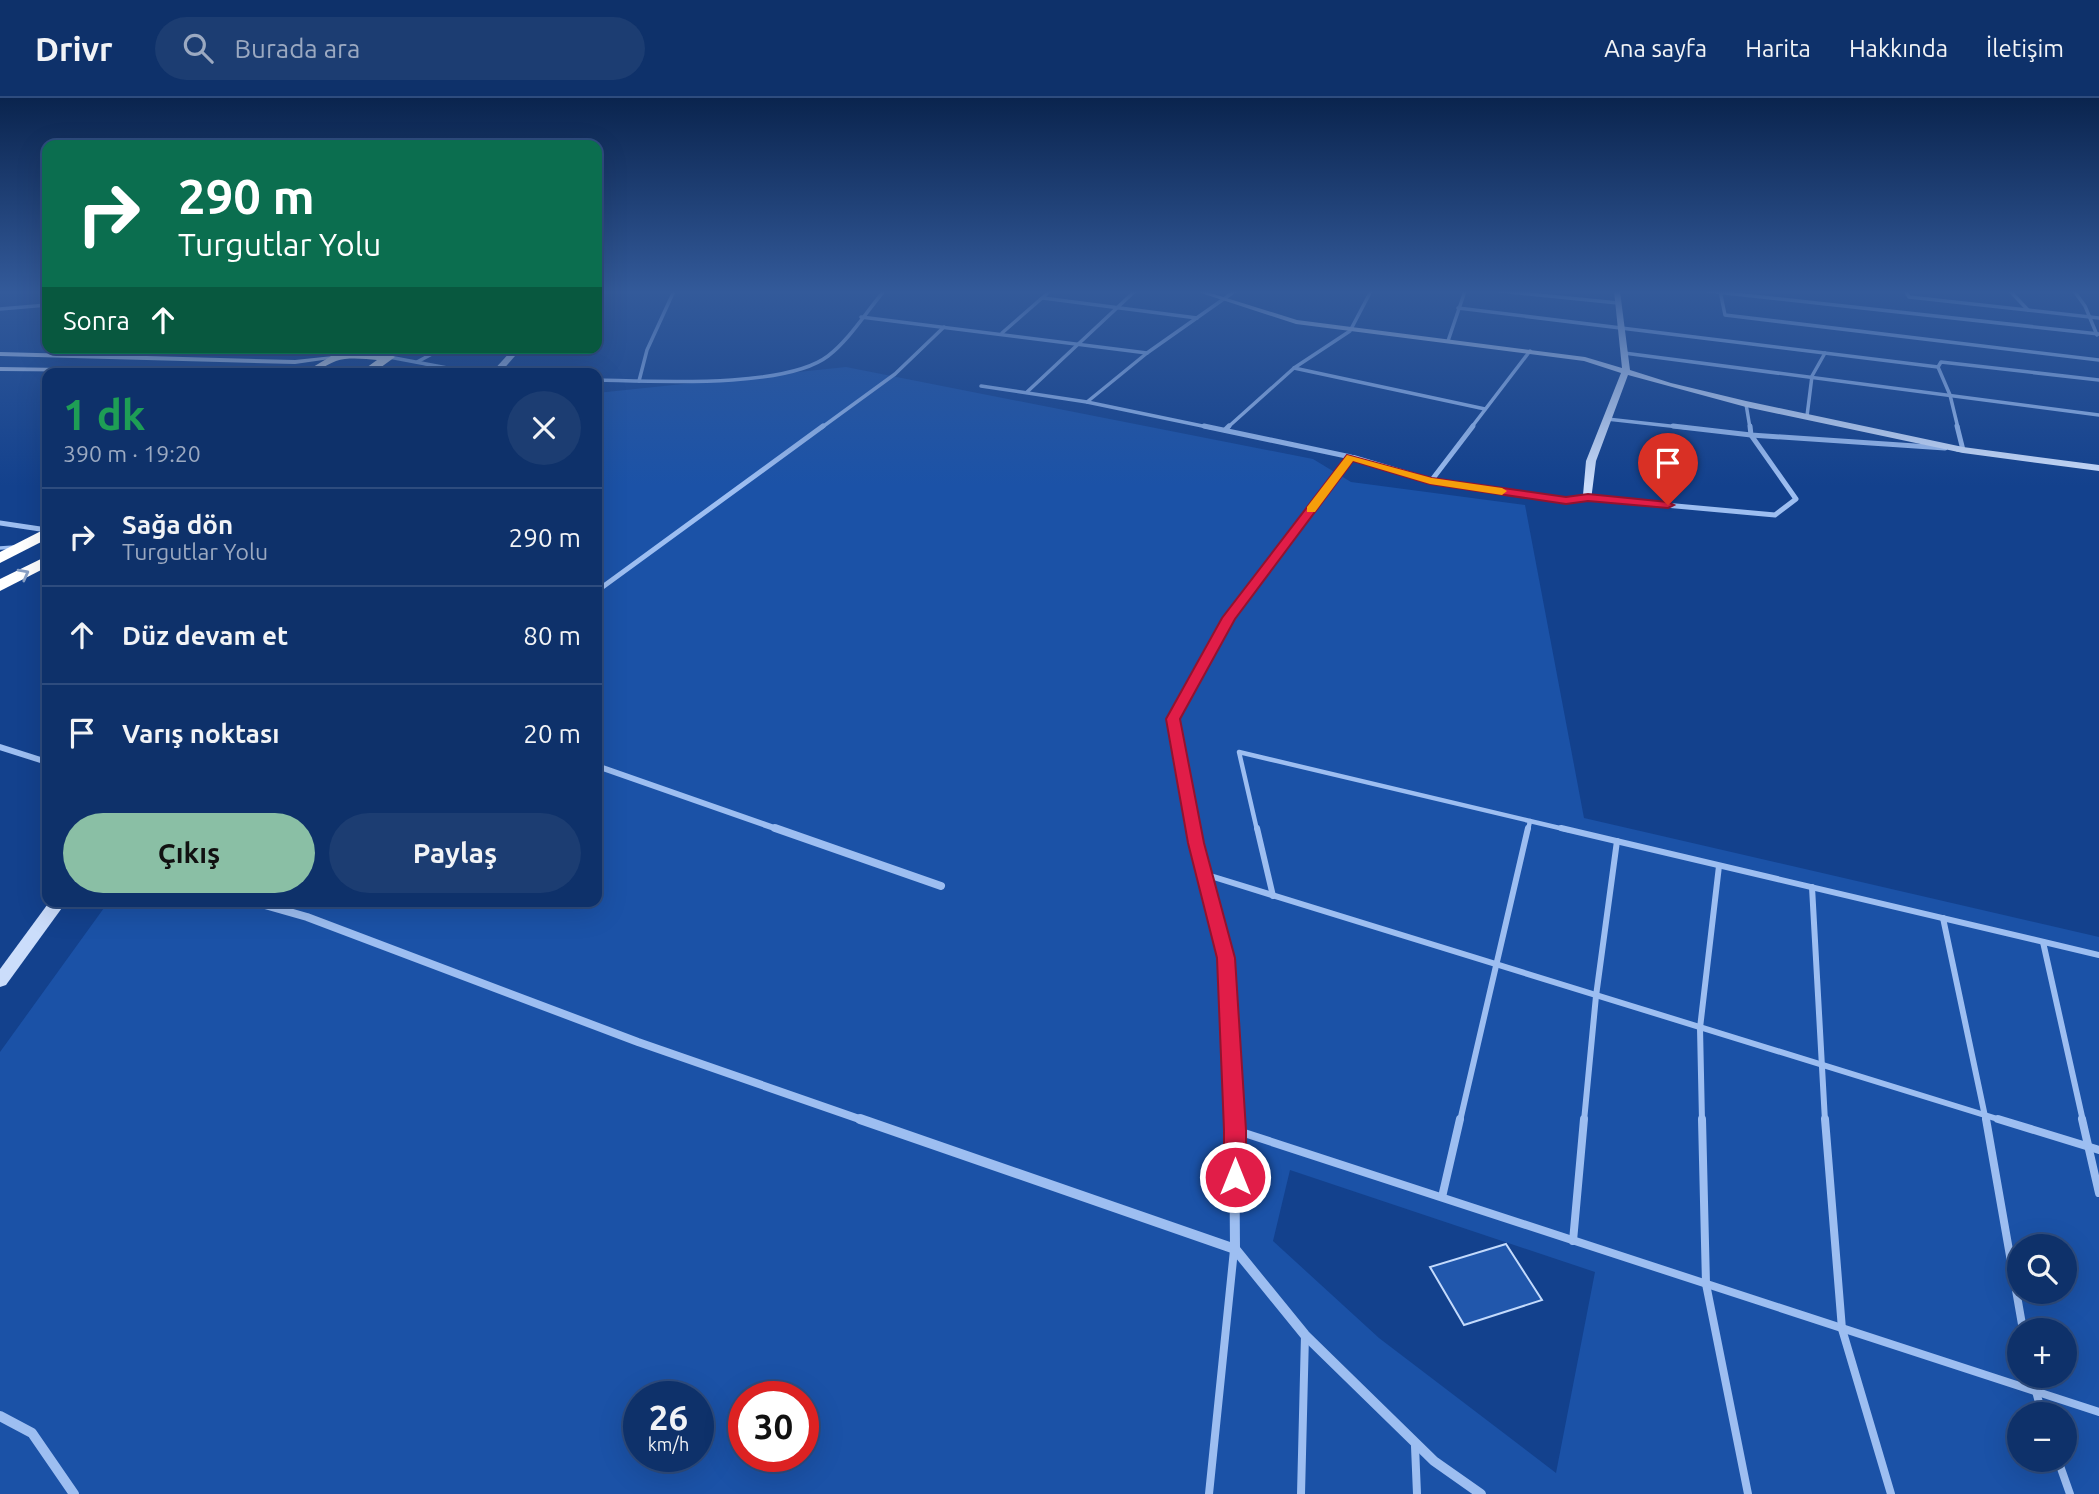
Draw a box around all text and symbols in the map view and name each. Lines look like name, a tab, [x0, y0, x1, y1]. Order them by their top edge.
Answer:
search box	[155, 17, 645, 80]
icon: search	[179, 29, 217, 67]
text: Drivr	[35, 30, 113, 67]
text: Burada ara	[235, 34, 360, 63]
text: Ana sayfa	[1604, 35, 1707, 62]
text: Harita	[1745, 35, 1811, 62]
text: Hakkında	[1849, 35, 1948, 62]
text: İletişim	[1986, 35, 2064, 62]
icon: right	[63, 168, 154, 259]
text: 290 m	[178, 168, 315, 223]
text: Turgutlar Yolu	[178, 226, 381, 262]
icon: ahead	[144, 301, 182, 339]
text: Sonra	[63, 306, 130, 335]
text: 1 dk	[63, 391, 145, 438]
button: close	[507, 391, 581, 465]
pin	[1638, 433, 1698, 505]
text: 390 m · 19:20	[63, 441, 201, 466]
icon: arrive	[1649, 444, 1687, 482]
text: Sağa dön	[122, 510, 233, 539]
icon: right	[63, 518, 101, 556]
text: 290 m	[509, 523, 581, 552]
text: Turgutlar Yolu	[122, 539, 268, 564]
one-way arrow	[17, 568, 29, 582]
icon: ahead	[63, 616, 101, 654]
text: Düz devam et	[122, 621, 288, 650]
text: 80 m	[523, 621, 581, 650]
icon: arrive	[63, 714, 101, 752]
text: Varış noktası	[122, 719, 279, 748]
text: 20 m	[523, 719, 581, 748]
button: Çıkış	[63, 813, 315, 893]
button: Paylaş	[329, 813, 581, 893]
position arrow	[1198, 1140, 1272, 1214]
map controls	[2007, 1234, 2077, 1472]
button: search	[2007, 1234, 2077, 1304]
button: +	[2007, 1318, 2077, 1388]
speed limit sign: 30	[728, 1381, 819, 1472]
text: 26	[649, 1397, 688, 1437]
button: −	[2007, 1402, 2077, 1472]
text: km/h	[648, 1434, 689, 1454]

